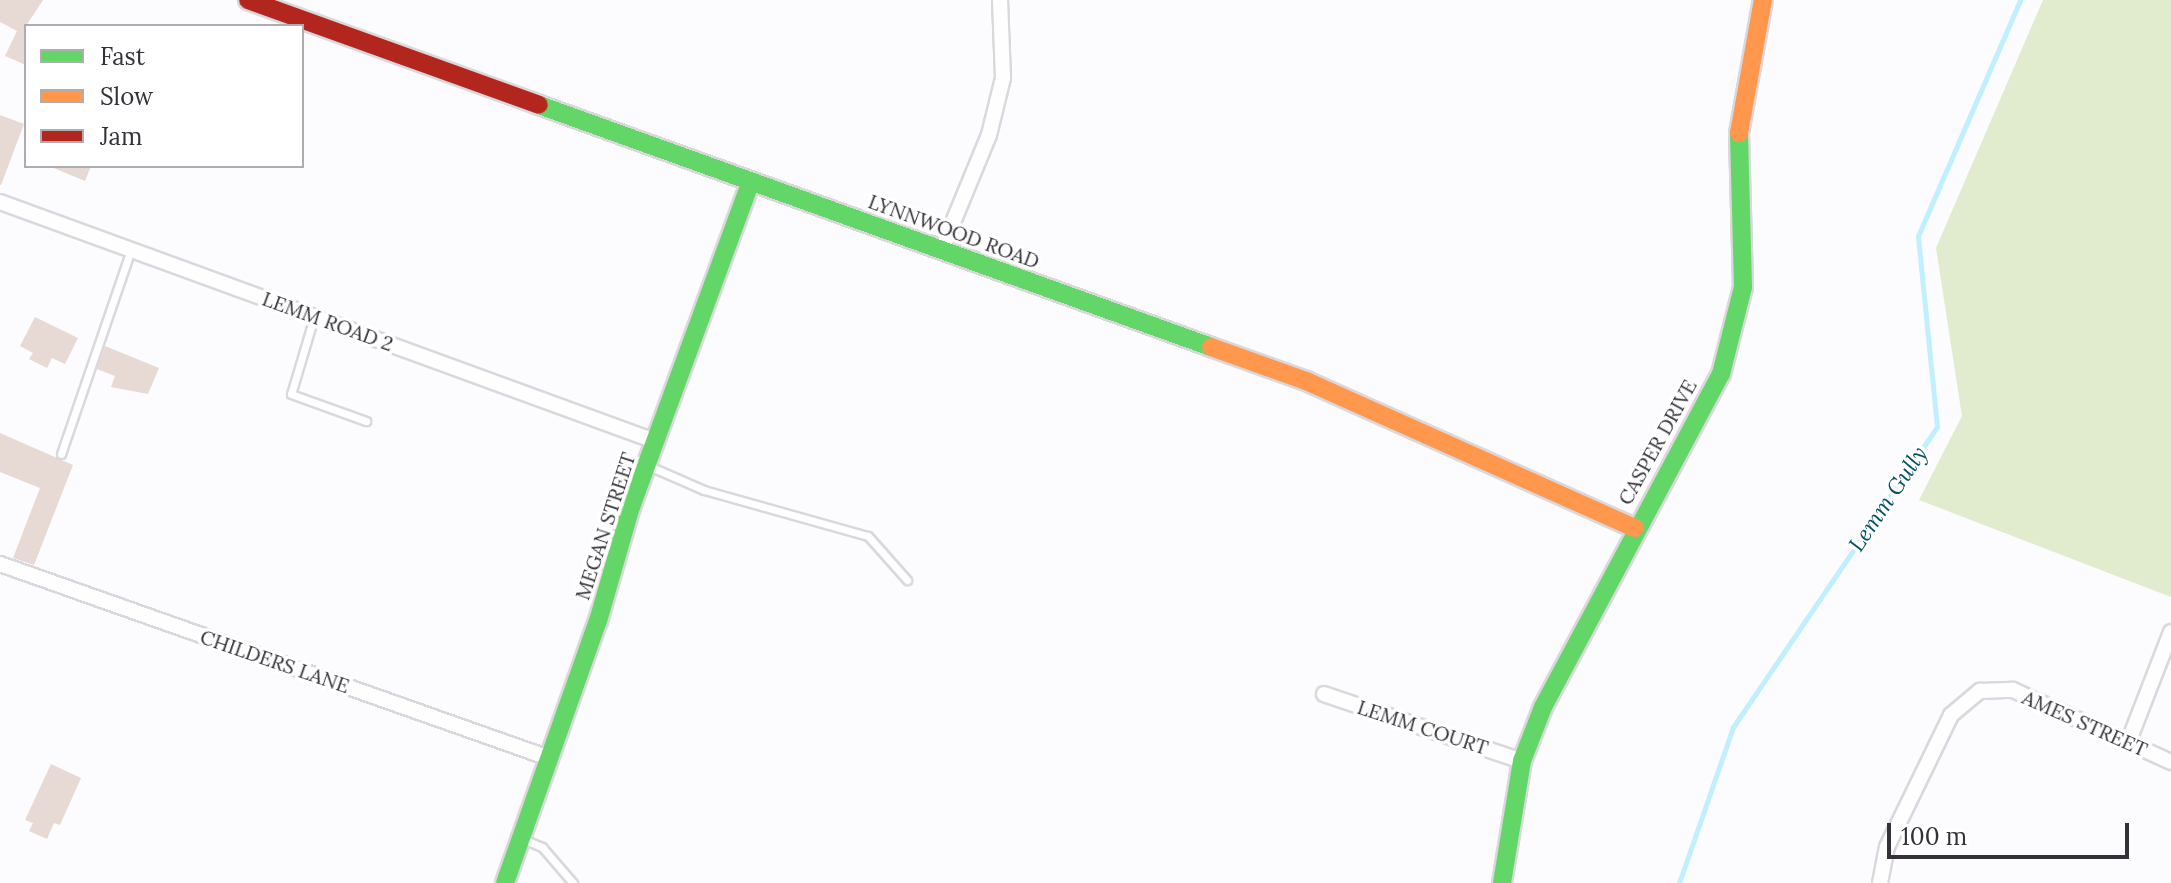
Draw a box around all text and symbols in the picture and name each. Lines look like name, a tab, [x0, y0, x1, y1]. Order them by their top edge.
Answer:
legend	[24, 24, 304, 168]
text: Fast	[100, 41, 145, 72]
text: Slow	[100, 81, 153, 112]
text: Jam	[100, 121, 142, 152]
street label: LYNNWOOD ROAD	[865, 189, 1043, 273]
street label: LEMM ROAD 2	[259, 286, 397, 356]
street label: CASPER DRIVE	[1613, 375, 1701, 509]
water label: Lemm Gully	[1843, 441, 1933, 557]
street label: MEGAN STREET	[570, 449, 640, 603]
street label: CHILDERS LANE	[197, 624, 353, 698]
street label: AMES STREET	[2019, 685, 2151, 761]
street label: LEMM COURT	[1355, 695, 1491, 759]
scale bar	[1891, 807, 2133, 857]
text: 100 m	[1901, 821, 1967, 852]

